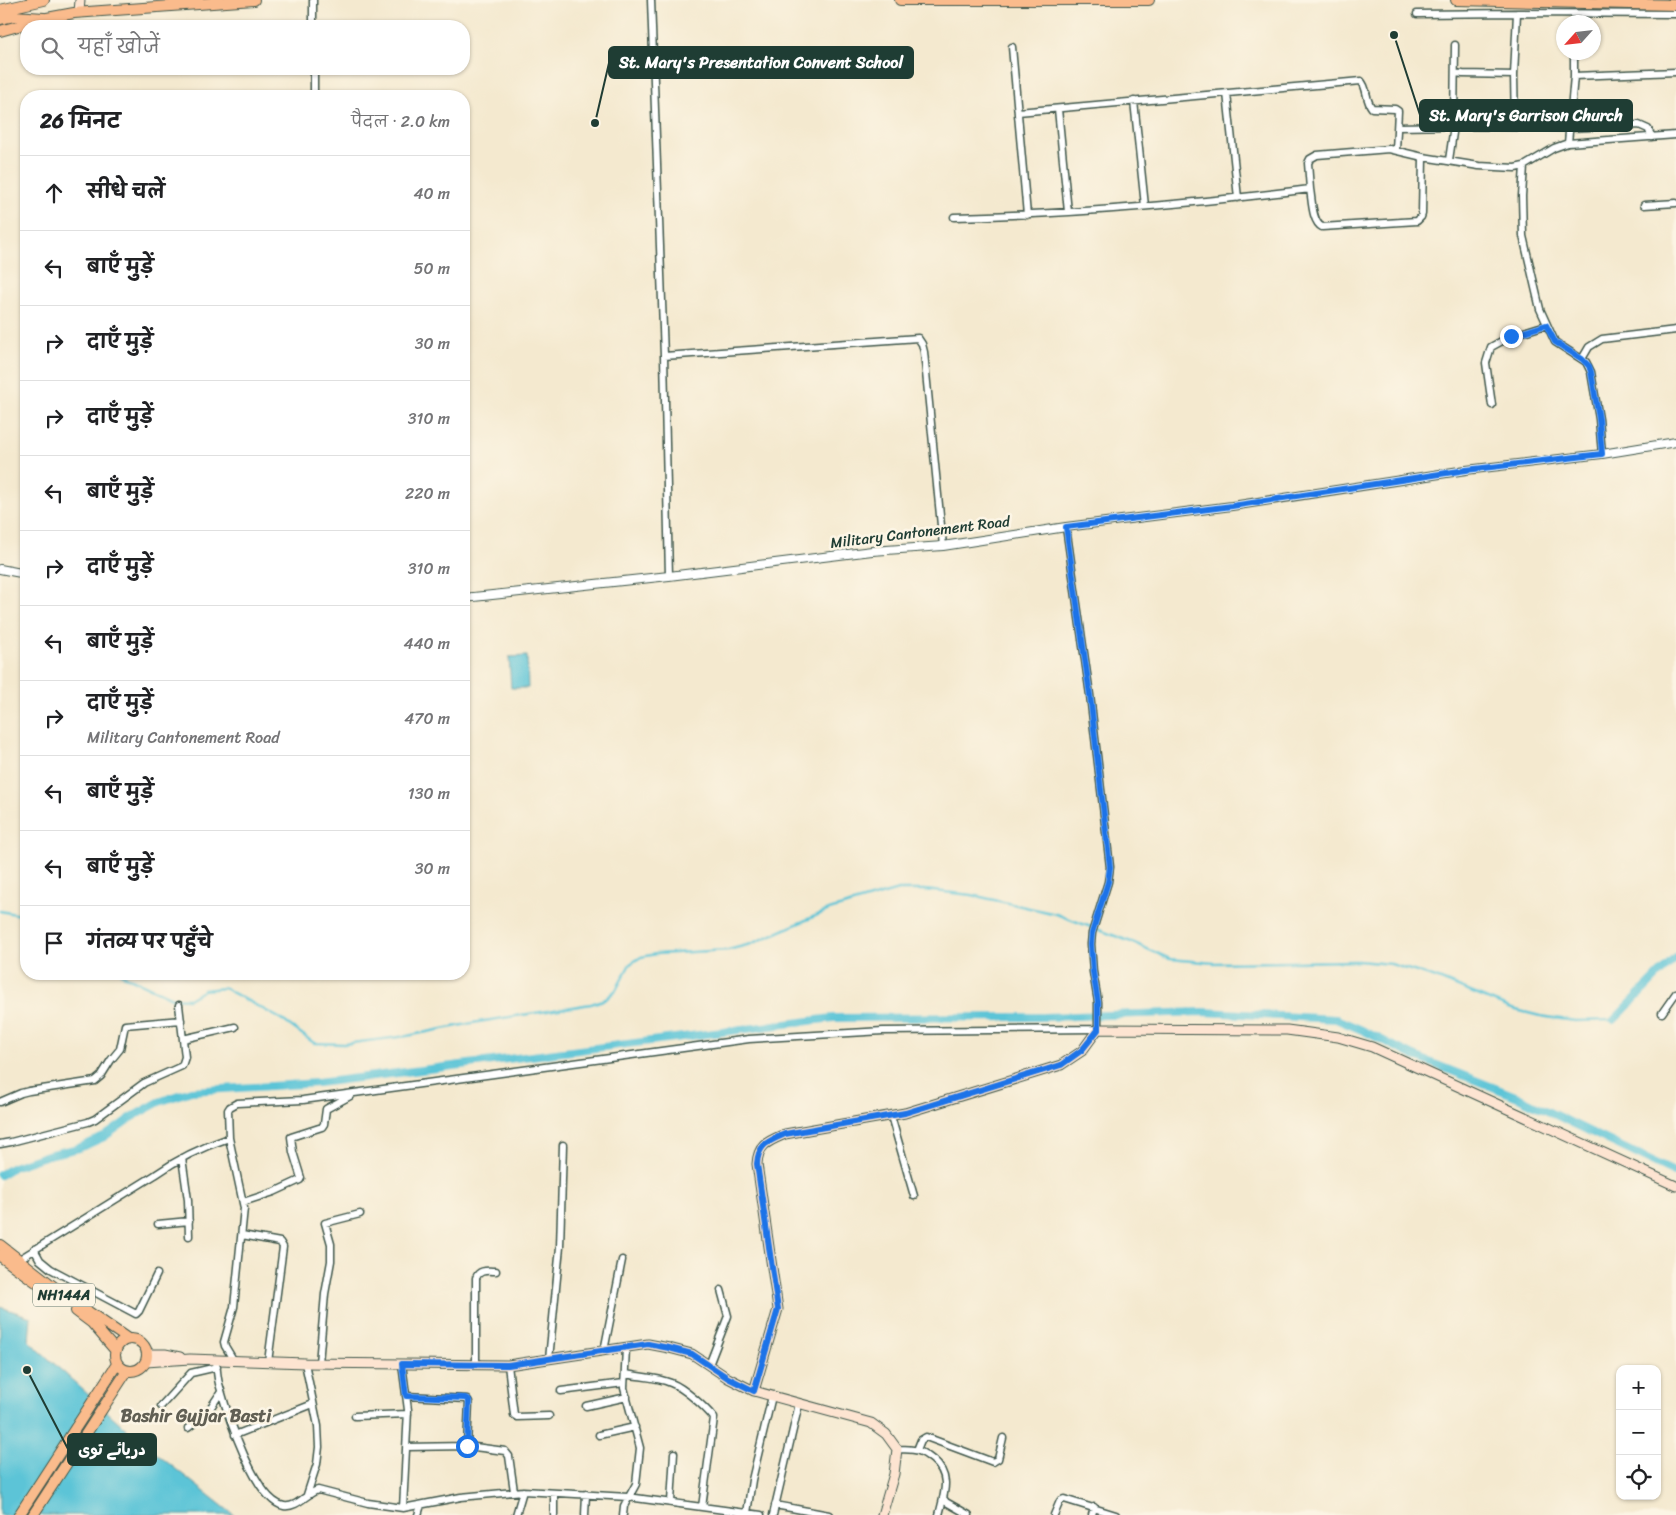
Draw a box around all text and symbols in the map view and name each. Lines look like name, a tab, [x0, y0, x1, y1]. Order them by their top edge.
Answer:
north arrow	[1556, 15, 1601, 60]
search box	[20, 20, 470, 75]
text: यहाँ खोजें	[78, 30, 160, 63]
icon: search	[38, 34, 66, 62]
callout: St. Mary's Presentation Convent School	[609, 47, 913, 78]
text: St. Mary's Presentation Convent School	[618, 48, 904, 77]
callout: St. Mary's Garrison Church	[1420, 100, 1632, 131]
text: St. Mary's Garrison Church	[1428, 101, 1623, 130]
text: 26 मिनट	[40, 102, 120, 140]
text: पैदल · 2.0 km	[351, 107, 450, 136]
text: सीधे चलें	[87, 175, 165, 208]
icon: ahead	[40, 179, 68, 207]
text: 40 m	[413, 179, 450, 208]
text: बाएँ मुड़ें	[87, 250, 154, 283]
icon: left	[40, 254, 68, 282]
text: 50 m	[414, 254, 450, 283]
text: दाएँ मुड़ें	[87, 325, 153, 358]
route end	[1500, 325, 1523, 348]
icon: right	[40, 329, 68, 357]
text: 30 m	[415, 329, 450, 358]
text: दाएँ मुड़ें	[87, 400, 153, 433]
icon: right	[40, 404, 68, 432]
text: 310 m	[408, 404, 450, 433]
text: बाएँ मुड़ें	[87, 475, 154, 508]
icon: left	[40, 479, 68, 507]
text: 220 m	[405, 479, 450, 508]
street label: Military Cantonement Road	[829, 508, 1012, 556]
text: दाएँ मुड़ें	[87, 550, 153, 583]
icon: right	[40, 554, 68, 582]
text: 310 m	[408, 554, 450, 583]
text: बाएँ मुड़ें	[87, 625, 154, 658]
icon: left	[40, 629, 68, 657]
text: 440 m	[403, 629, 450, 658]
text: दाएँ मुड़ें	[87, 686, 153, 719]
icon: right	[40, 704, 68, 732]
text: 470 m	[404, 704, 450, 733]
text: Military Cantonement Road	[87, 723, 280, 752]
text: बाएँ मुड़ें	[87, 775, 154, 808]
icon: left	[40, 779, 68, 807]
text: 130 m	[408, 779, 450, 808]
text: बाएँ मुड़ें	[87, 850, 154, 883]
icon: left	[40, 854, 68, 882]
text: 30 m	[415, 854, 450, 883]
text: गंतव्य पर पहुँचे	[87, 925, 212, 958]
icon: arrive	[40, 929, 68, 957]
road number: NH144A	[33, 1284, 95, 1306]
map controls	[1616, 1365, 1661, 1500]
button: +	[1616, 1365, 1661, 1410]
district label: Bashir Gujjar Basti	[121, 1400, 272, 1432]
button: −	[1616, 1410, 1661, 1455]
callout: دریائے توی	[68, 1434, 156, 1465]
text: دریائے توی	[78, 1435, 146, 1464]
route start	[456, 1435, 479, 1458]
button: locate	[1616, 1455, 1661, 1500]

